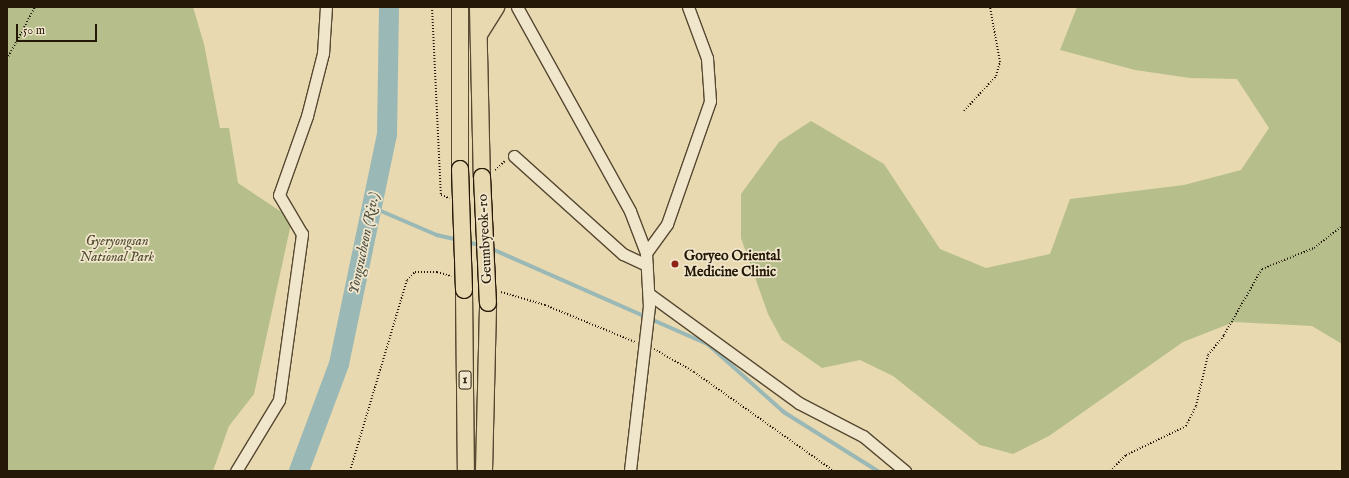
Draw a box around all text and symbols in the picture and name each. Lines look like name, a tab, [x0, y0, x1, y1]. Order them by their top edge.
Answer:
scale bar	[18, 16, 99, 42]
text: 50 m	[23, 23, 45, 38]
water label: Yongsucheon (Riv.)	[344, 191, 384, 295]
street label: Geumbyeok-ro	[474, 194, 496, 284]
park label: Gyeryongsan National Park	[80, 233, 154, 266]
place label: Goryeo Oriental Medicine Clinic	[684, 248, 780, 280]
marker: Goryeo Oriental Medicine Clinic	[669, 258, 681, 270]
road number: 1	[458, 369, 472, 391]

